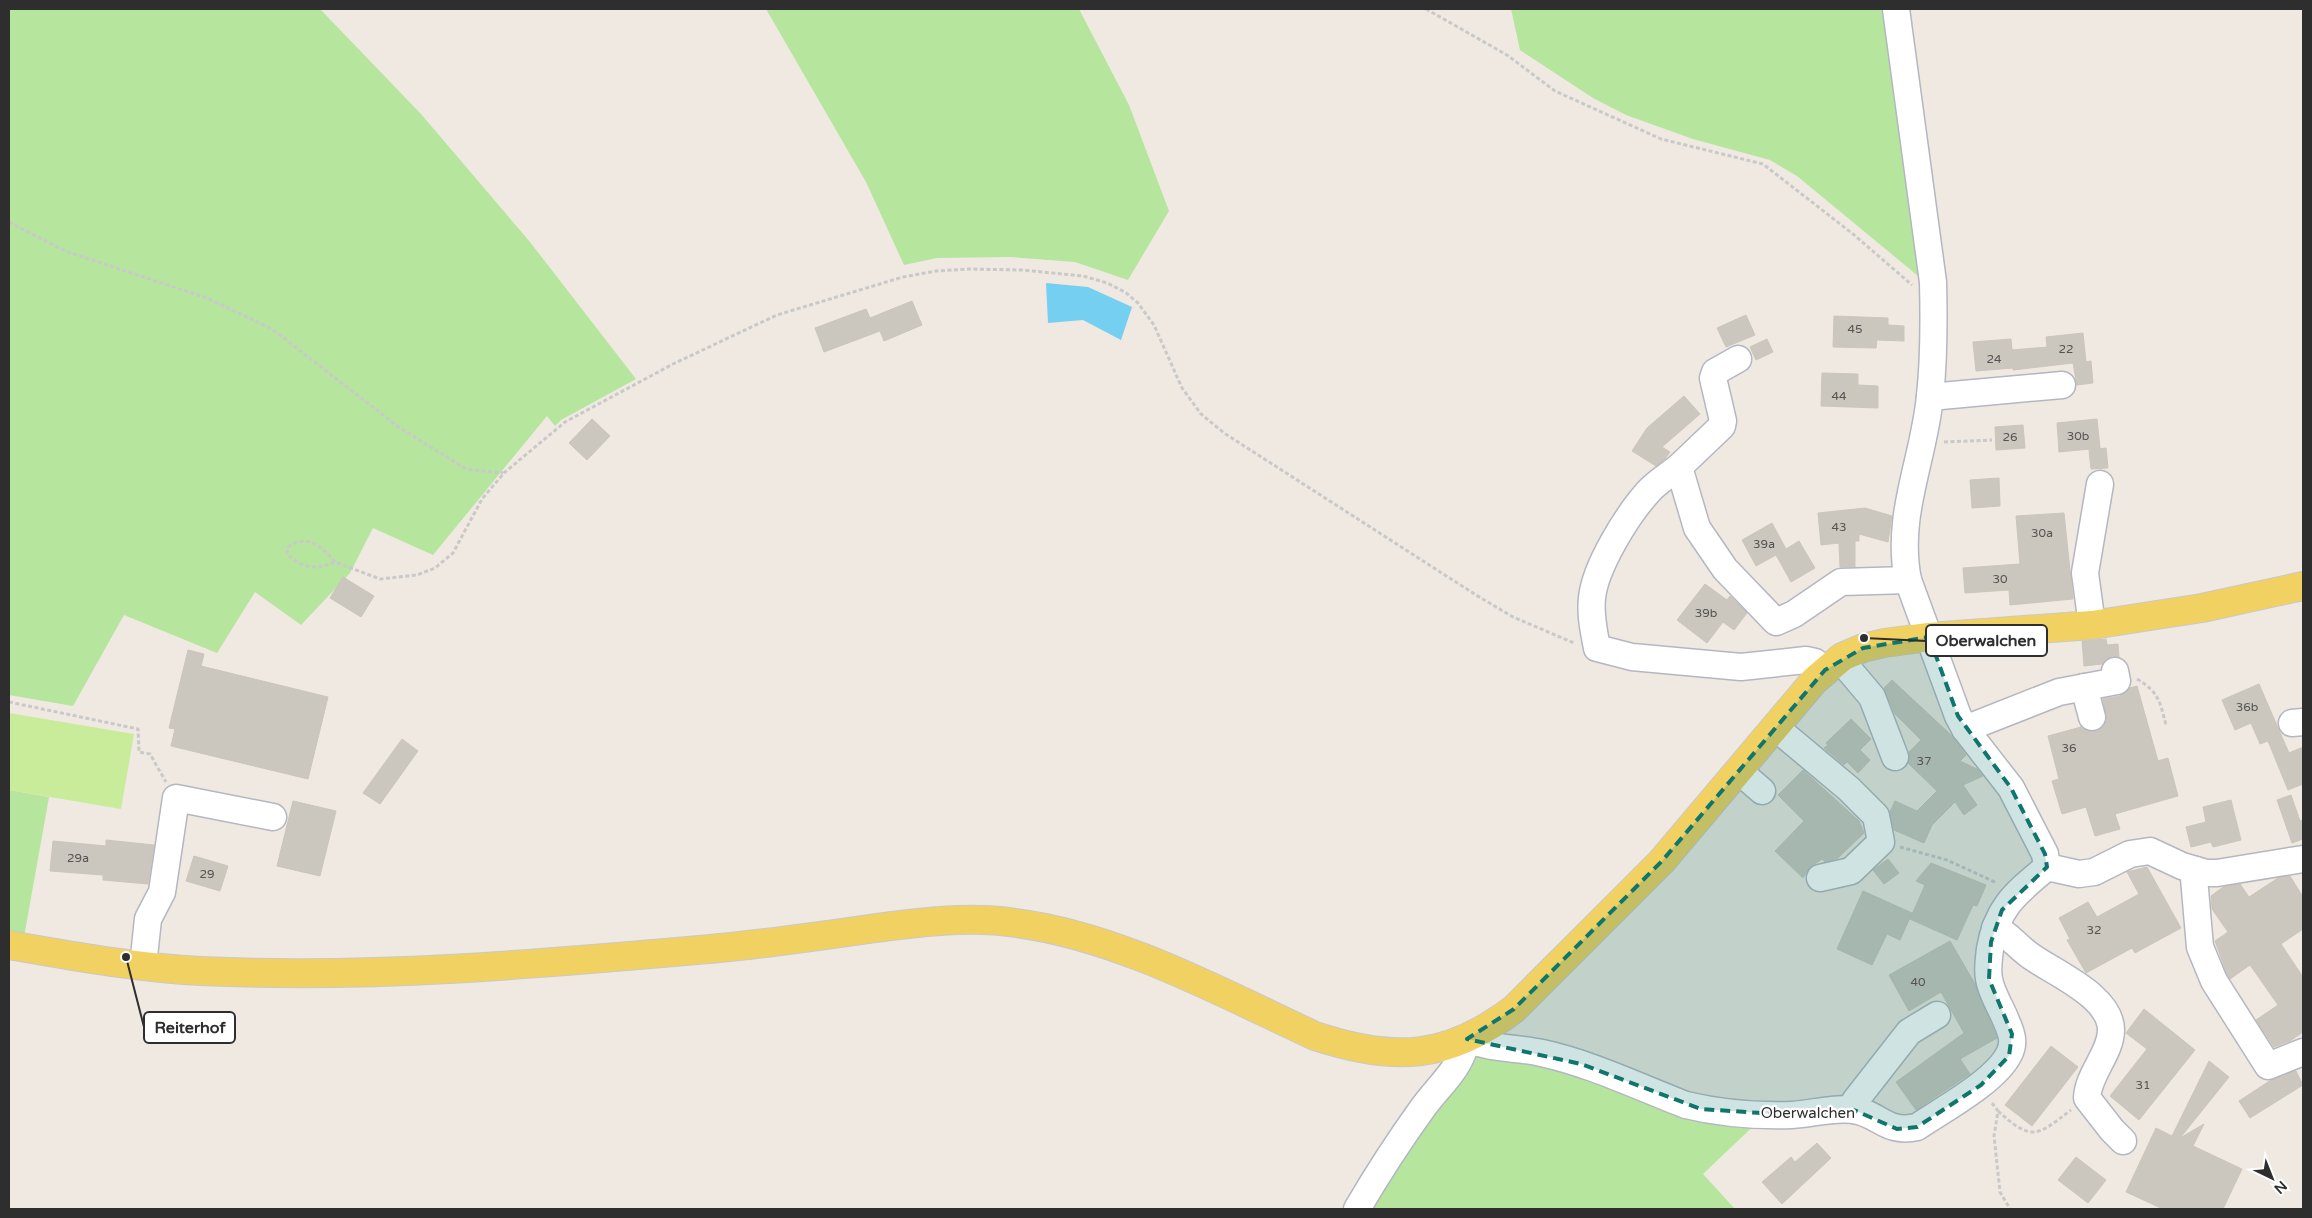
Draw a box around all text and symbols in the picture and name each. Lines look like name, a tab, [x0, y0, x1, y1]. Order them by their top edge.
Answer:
house number: 45	[1847, 322, 1863, 336]
house number: 22	[2058, 342, 2074, 356]
house number: 24	[1986, 352, 2002, 366]
house number: 44	[1831, 389, 1847, 403]
house number: 30b	[2067, 429, 2089, 443]
house number: 26	[2002, 430, 2018, 444]
house number: 43	[1831, 520, 1847, 534]
house number: 30a	[2031, 526, 2053, 540]
house number: 39a	[1753, 537, 1775, 551]
house number: 30	[1992, 572, 2008, 586]
house number: 39b	[1695, 606, 1717, 620]
callout: Oberwalchen	[1926, 625, 2047, 656]
text: Oberwalchen	[1936, 631, 2036, 651]
house number: 36b	[2236, 700, 2258, 714]
house number: 36	[2061, 741, 2077, 755]
house number: 37	[1916, 754, 1932, 768]
house number: 29a	[67, 851, 89, 865]
house number: 29	[199, 867, 215, 881]
house number: 32	[2086, 923, 2102, 937]
house number: 40	[1910, 975, 1926, 989]
callout: Reiterhof	[144, 1012, 235, 1043]
text: Reiterhof	[154, 1018, 226, 1038]
house number: 31	[2135, 1078, 2151, 1092]
street label: Oberwalchen	[1761, 1104, 1855, 1122]
north arrow	[2247, 1153, 2297, 1203]
text: N	[2271, 1177, 2290, 1197]

